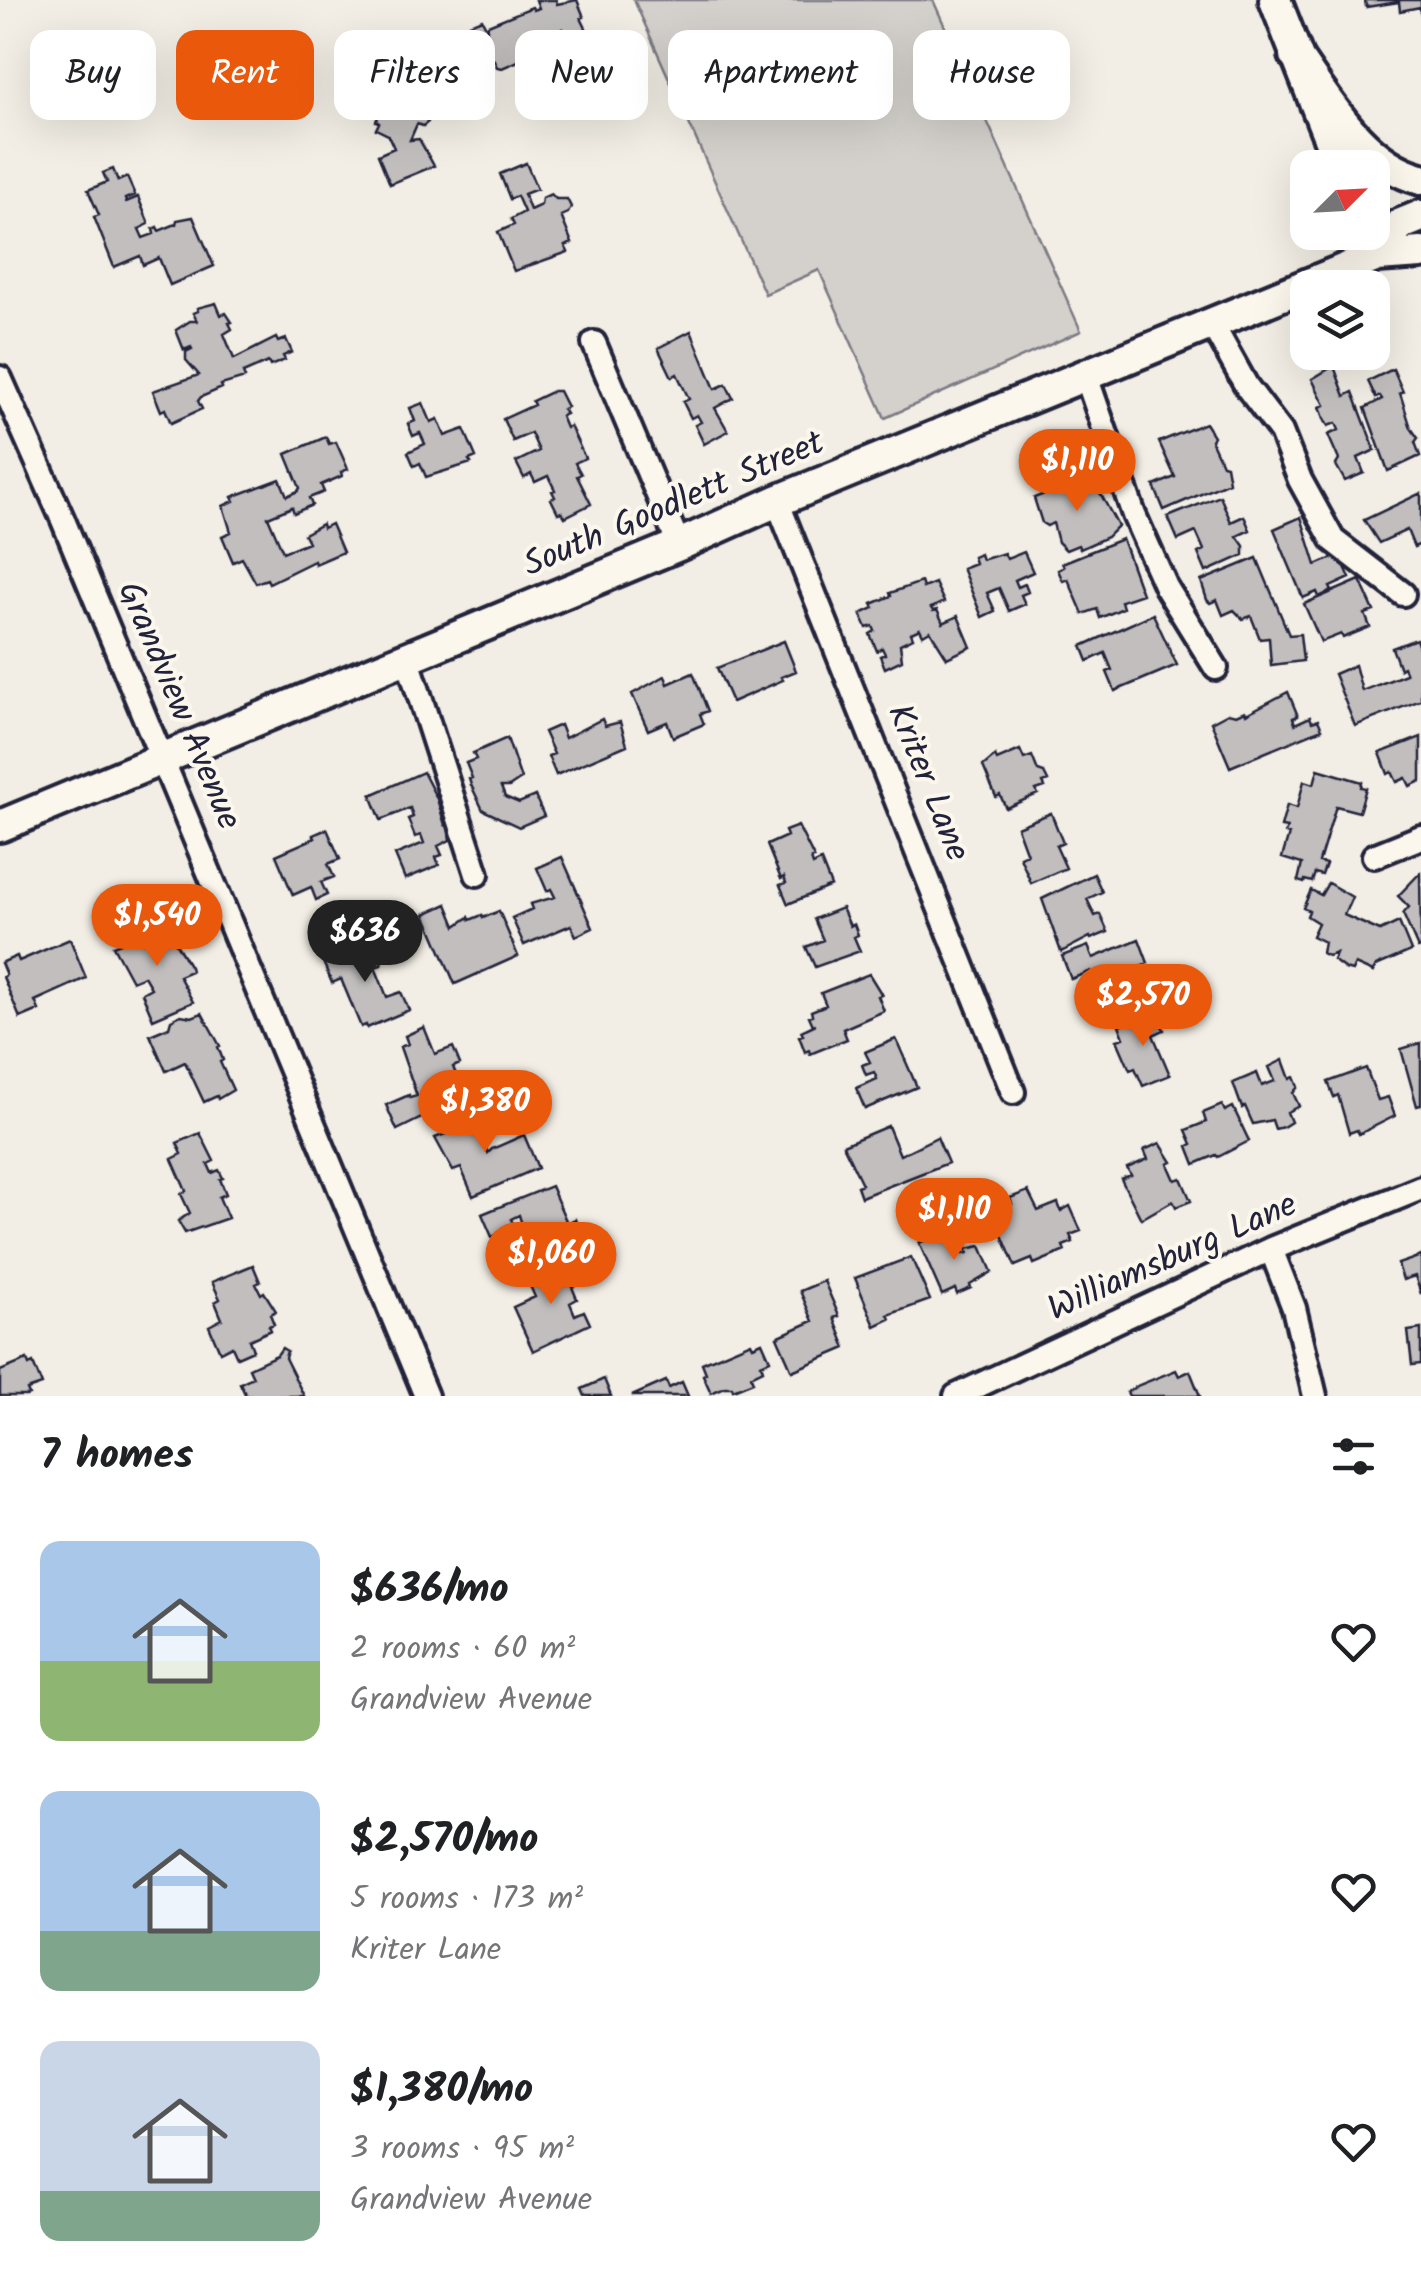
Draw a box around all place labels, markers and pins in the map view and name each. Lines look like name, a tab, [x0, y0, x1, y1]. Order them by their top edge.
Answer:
pin: $1,110	[996, 429, 1158, 514]
pin: $1,540	[76, 884, 238, 969]
pin: $636	[306, 900, 424, 985]
pin: $2,570	[1062, 964, 1224, 1049]
pin: $1,380	[404, 1070, 566, 1155]
pin: $1,110	[873, 1178, 1035, 1263]
pin: $1,060	[470, 1222, 632, 1307]

